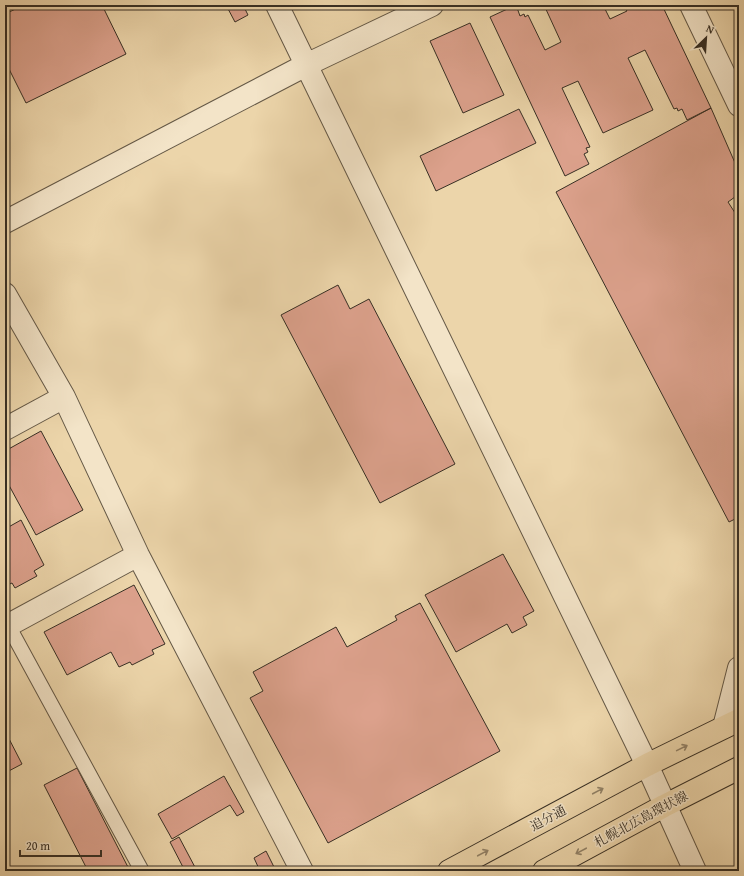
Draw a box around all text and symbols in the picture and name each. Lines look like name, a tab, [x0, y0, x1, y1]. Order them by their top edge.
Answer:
north arrow	[686, 18, 726, 58]
text: N	[704, 20, 718, 38]
one-way arrow	[676, 744, 688, 751]
street label: 札幌北広島環状線	[591, 786, 691, 852]
one-way arrow	[592, 787, 604, 794]
street label: 追分通	[526, 800, 570, 836]
scale bar	[20, 832, 101, 858]
text: 20 m	[26, 837, 50, 854]
one-way arrow	[575, 847, 587, 855]
one-way arrow	[477, 848, 489, 856]

